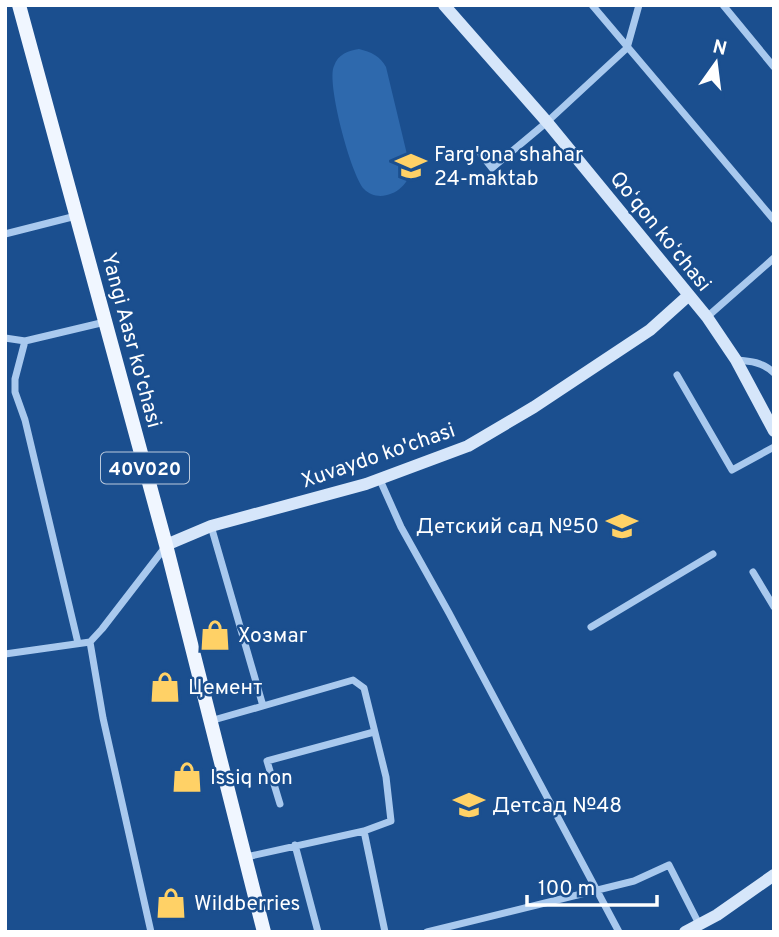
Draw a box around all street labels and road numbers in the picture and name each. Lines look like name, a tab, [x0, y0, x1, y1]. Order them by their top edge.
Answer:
street label: Qoʻqon koʻchasi	[603, 166, 717, 298]
street label: Yangi Aasr ko'chasi	[94, 250, 167, 431]
street label: Xuvaydo ko'chasi	[298, 417, 459, 495]
road number: 40V020	[101, 453, 189, 484]

